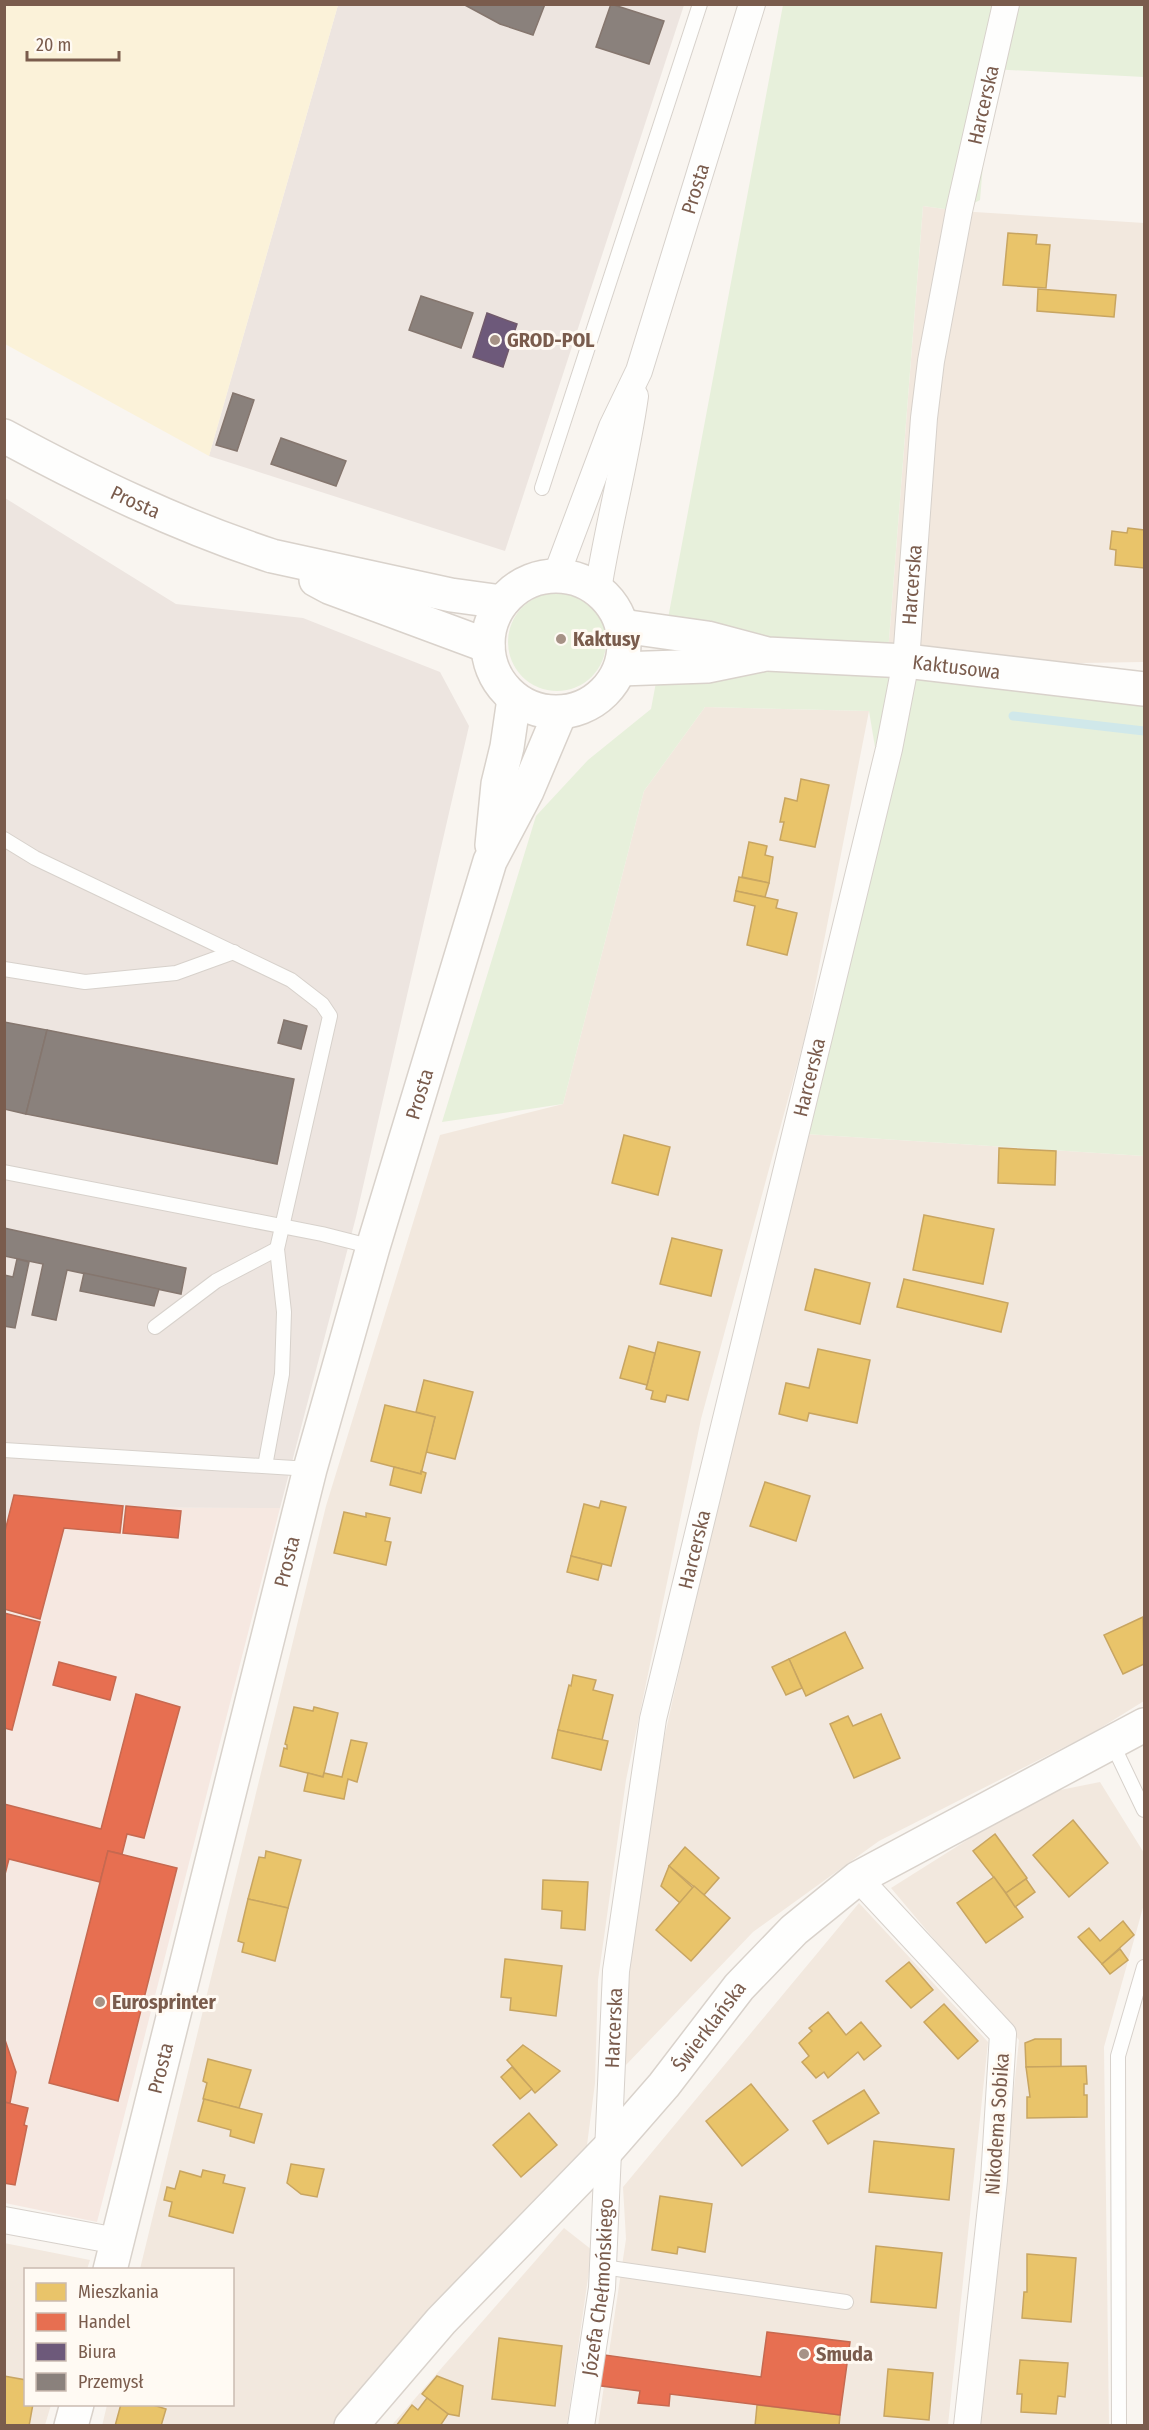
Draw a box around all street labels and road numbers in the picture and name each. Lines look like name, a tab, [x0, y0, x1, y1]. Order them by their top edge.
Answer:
street label: Harcerska	[962, 63, 1004, 147]
street label: Prosta	[676, 161, 714, 217]
street label: Prosta	[107, 480, 164, 524]
street label: Harcerska	[897, 544, 927, 626]
street label: Kaktusowa	[911, 650, 1002, 684]
street label: Harcerska	[788, 1035, 830, 1119]
street label: Prosta	[400, 1066, 438, 1122]
street label: Harcerska	[673, 1508, 715, 1592]
street label: Prosta	[269, 1534, 305, 1590]
street label: Świerklańska	[667, 1976, 751, 2076]
street label: Harcerska	[600, 1987, 627, 2069]
street label: Prosta	[142, 2040, 178, 2096]
street label: Nikodema Sobika	[980, 2052, 1014, 2196]
street label: Józefa Chełmońskiego	[577, 2198, 618, 2378]

